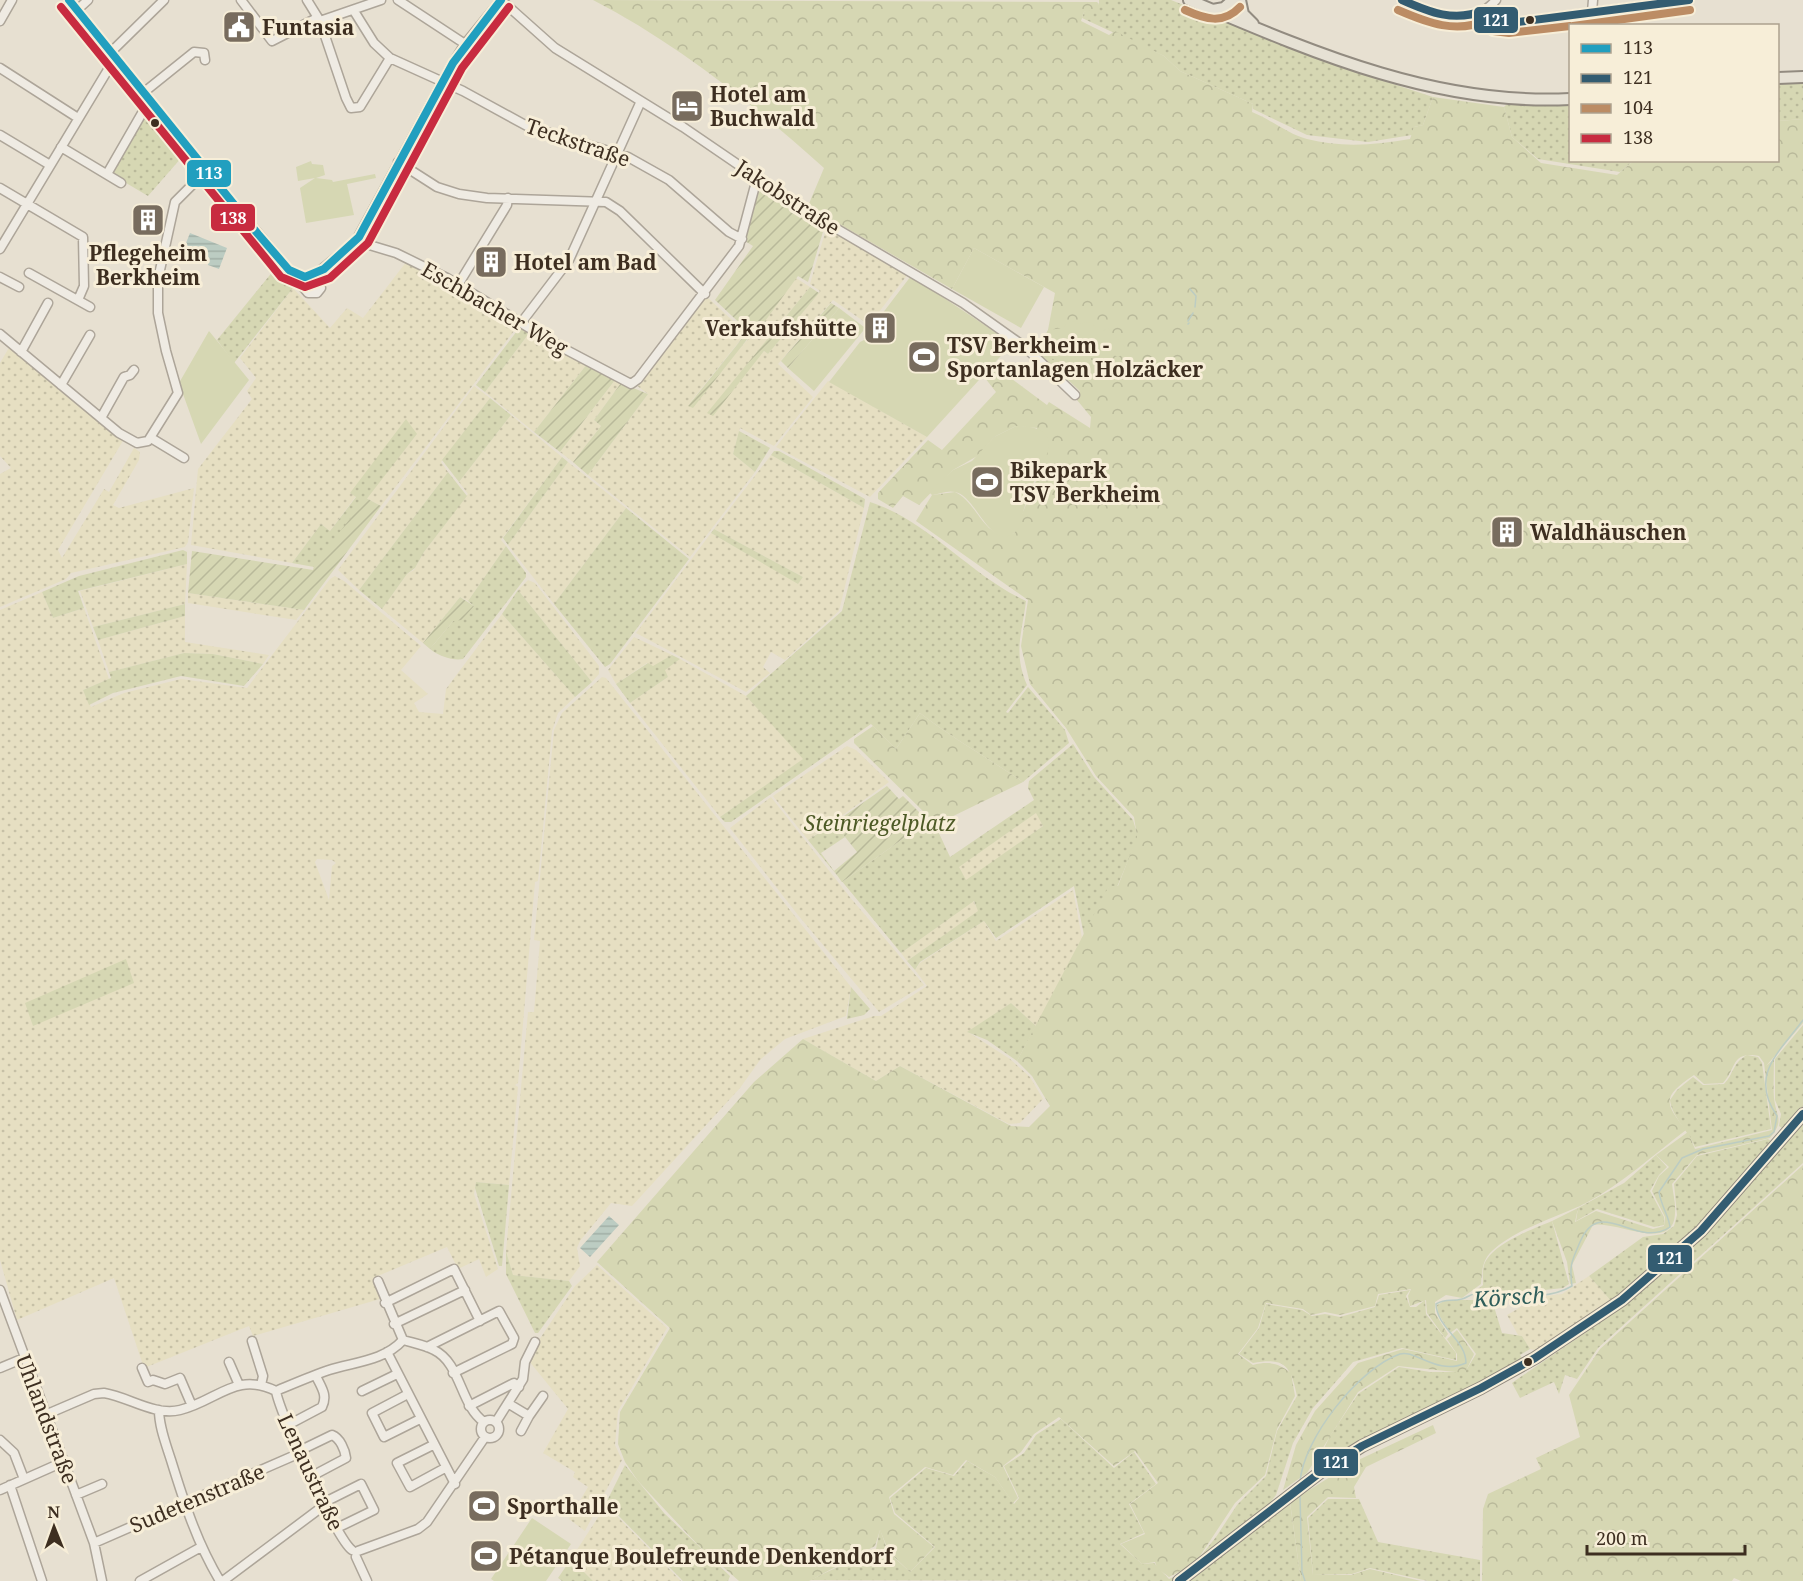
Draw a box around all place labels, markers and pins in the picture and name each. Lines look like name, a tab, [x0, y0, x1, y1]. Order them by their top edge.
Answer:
public building icon: Funtasia	[221, 9, 257, 45]
place label: Funtasia	[262, 13, 354, 41]
unlabelled marker	[1524, 14, 1536, 26]
place label: Hotel am Buchwald	[710, 80, 815, 132]
hotel icon: Hotel am Buchwald	[669, 88, 705, 124]
unlabelled marker	[149, 117, 161, 129]
building icon: Pflegeheim Berkheim	[130, 202, 166, 238]
place label: Pflegeheim Berkheim	[89, 239, 207, 291]
building icon: Hotel am Bad	[473, 244, 509, 280]
place label: Hotel am Bad	[514, 248, 657, 276]
building icon: Verkaufshütte	[862, 310, 898, 346]
place label: Verkaufshütte	[705, 314, 857, 342]
place label: TSV Berkheim - Sportanlagen Holzäcker	[947, 331, 1203, 383]
sports icon: TSV Berkheim - Sportanlagen Holzäcker	[906, 339, 942, 375]
place label: Bikepark TSV Berkheim	[1010, 456, 1160, 508]
sports icon: Bikepark TSV Berkheim	[969, 464, 1005, 500]
building icon: Waldhäuschen	[1489, 514, 1525, 550]
place label: Waldhäuschen	[1530, 518, 1687, 546]
unlabelled marker	[1522, 1356, 1534, 1368]
sports icon: Sporthalle	[466, 1488, 502, 1524]
place label: Sporthalle	[507, 1492, 619, 1520]
sports icon: Pétanque Boulefreunde Denkendorf	[468, 1538, 504, 1574]
place label: Pétanque Boulefreunde Denkendorf	[509, 1542, 895, 1570]

